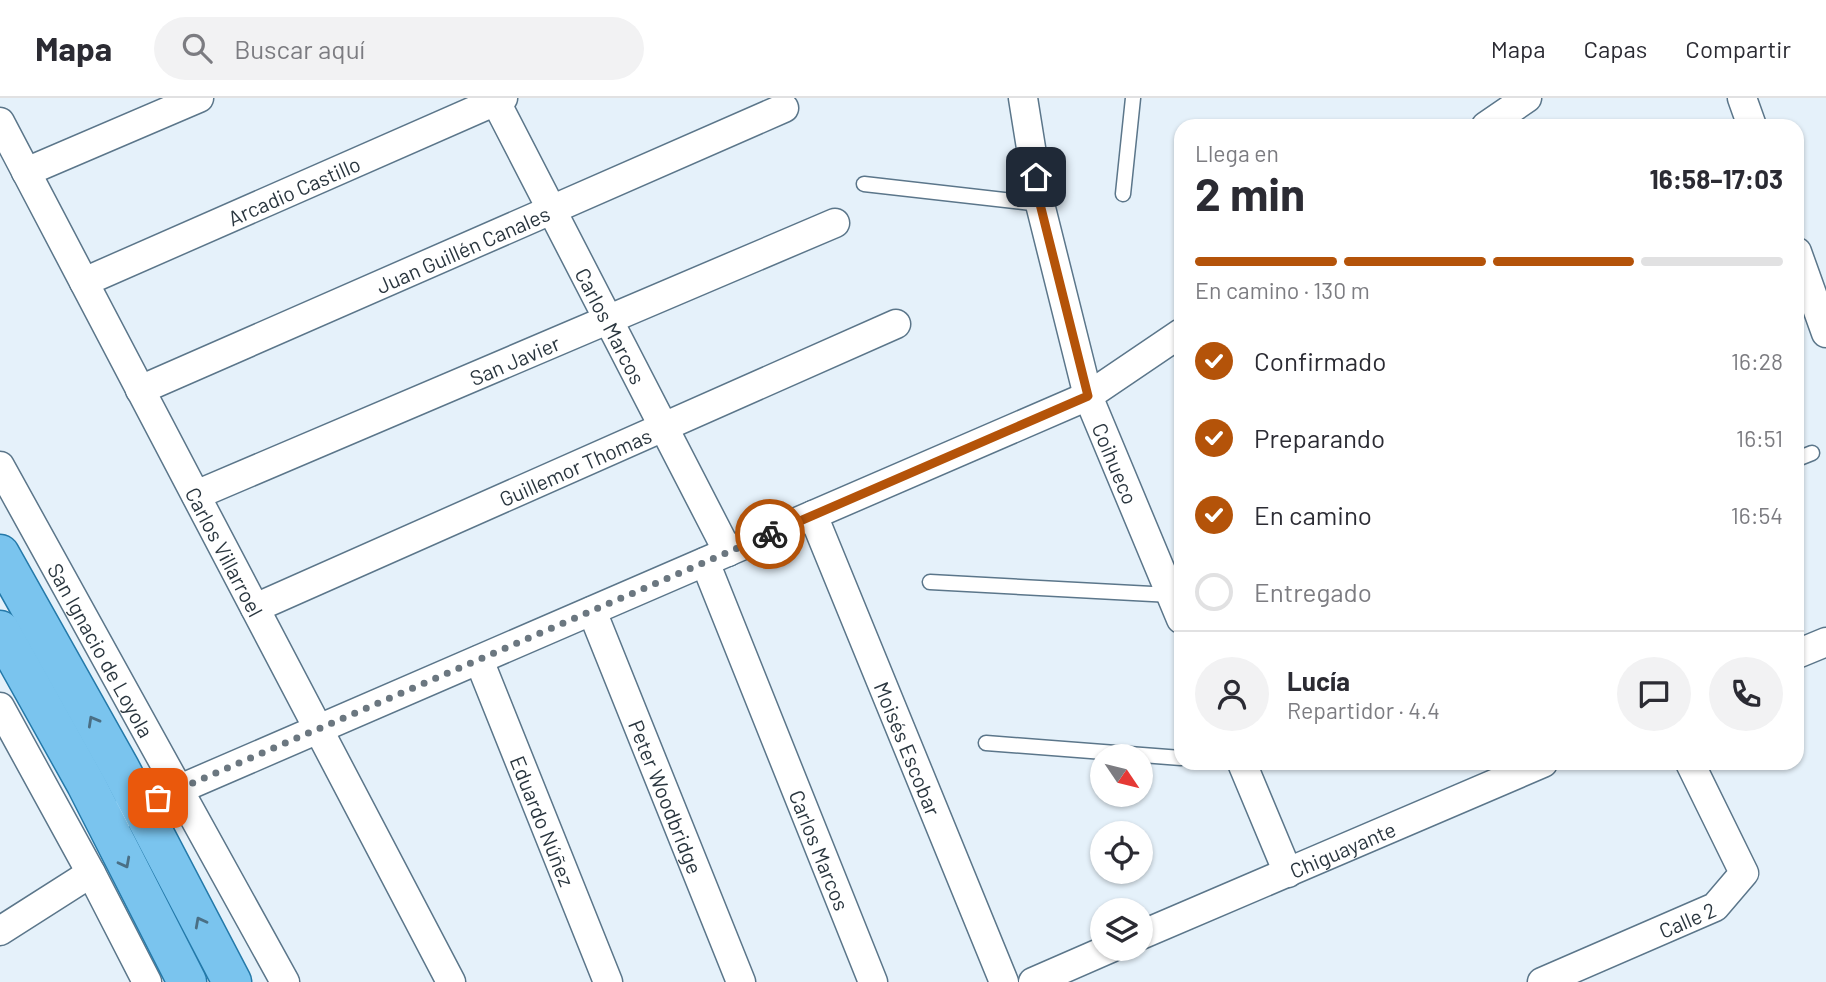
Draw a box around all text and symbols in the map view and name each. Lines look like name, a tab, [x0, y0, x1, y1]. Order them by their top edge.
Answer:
search box	[154, 17, 644, 80]
text: Mapa	[35, 28, 112, 68]
icon: search	[178, 29, 216, 67]
text: Buscar aquí	[234, 33, 365, 64]
text: Mapa	[1491, 34, 1546, 63]
text: Capas	[1584, 34, 1647, 63]
text: Compartir	[1685, 34, 1791, 63]
text: Llega en	[1195, 139, 1279, 167]
pin	[1006, 147, 1066, 207]
street label: Arcadio Castillo	[224, 150, 364, 230]
icon: home	[1017, 158, 1055, 196]
text: 16:58–17:03	[1649, 163, 1783, 194]
text: 2 min	[1195, 165, 1305, 220]
street label: Juan Guillén Canales	[372, 200, 553, 298]
street label: Carlos Marcos	[571, 263, 652, 388]
text: En camino · 130 m	[1195, 276, 1370, 304]
street label: San Javier	[466, 329, 563, 390]
icon: check	[1195, 342, 1233, 380]
text: Confirmado	[1254, 345, 1386, 376]
text: 16:28	[1731, 347, 1783, 375]
street label: Coihueco	[1088, 419, 1144, 507]
icon: check	[1195, 419, 1233, 457]
street label: Guillemor Thomas	[495, 422, 655, 511]
text: Preparando	[1254, 422, 1385, 453]
text: 16:51	[1736, 424, 1783, 452]
street label: Carlos Villarroel	[181, 483, 269, 620]
icon: check	[1195, 496, 1233, 534]
courier	[735, 499, 805, 569]
text: En camino	[1254, 499, 1372, 530]
text: 16:54	[1731, 501, 1783, 529]
icon: bike	[751, 515, 789, 553]
street label: San Ignacio de Loyola	[43, 558, 160, 741]
text: Entregado	[1254, 576, 1372, 607]
button: person	[1195, 657, 1269, 731]
button: chat	[1617, 657, 1691, 731]
button: phone	[1709, 657, 1783, 731]
text: Lucía	[1287, 665, 1350, 696]
street label: Moisés Escobar	[870, 678, 947, 819]
text: Repartidor · 4.4	[1287, 696, 1440, 724]
one-way arrow	[88, 715, 101, 728]
street label: Peter Woodbridge	[624, 716, 709, 877]
north arrow	[1090, 744, 1153, 807]
map controls	[1090, 744, 1153, 961]
street label: Eduardo Núñez	[506, 752, 581, 889]
pin	[128, 768, 188, 828]
icon: bag	[139, 779, 177, 817]
street label: Carlos Marcos	[785, 786, 855, 914]
street label: Chiguayante	[1286, 815, 1399, 882]
button: locate	[1090, 821, 1153, 884]
one-way arrow	[117, 856, 131, 868]
street label: Calle 2	[1655, 896, 1719, 942]
button: layers	[1090, 898, 1153, 961]
one-way arrow	[195, 916, 208, 929]

